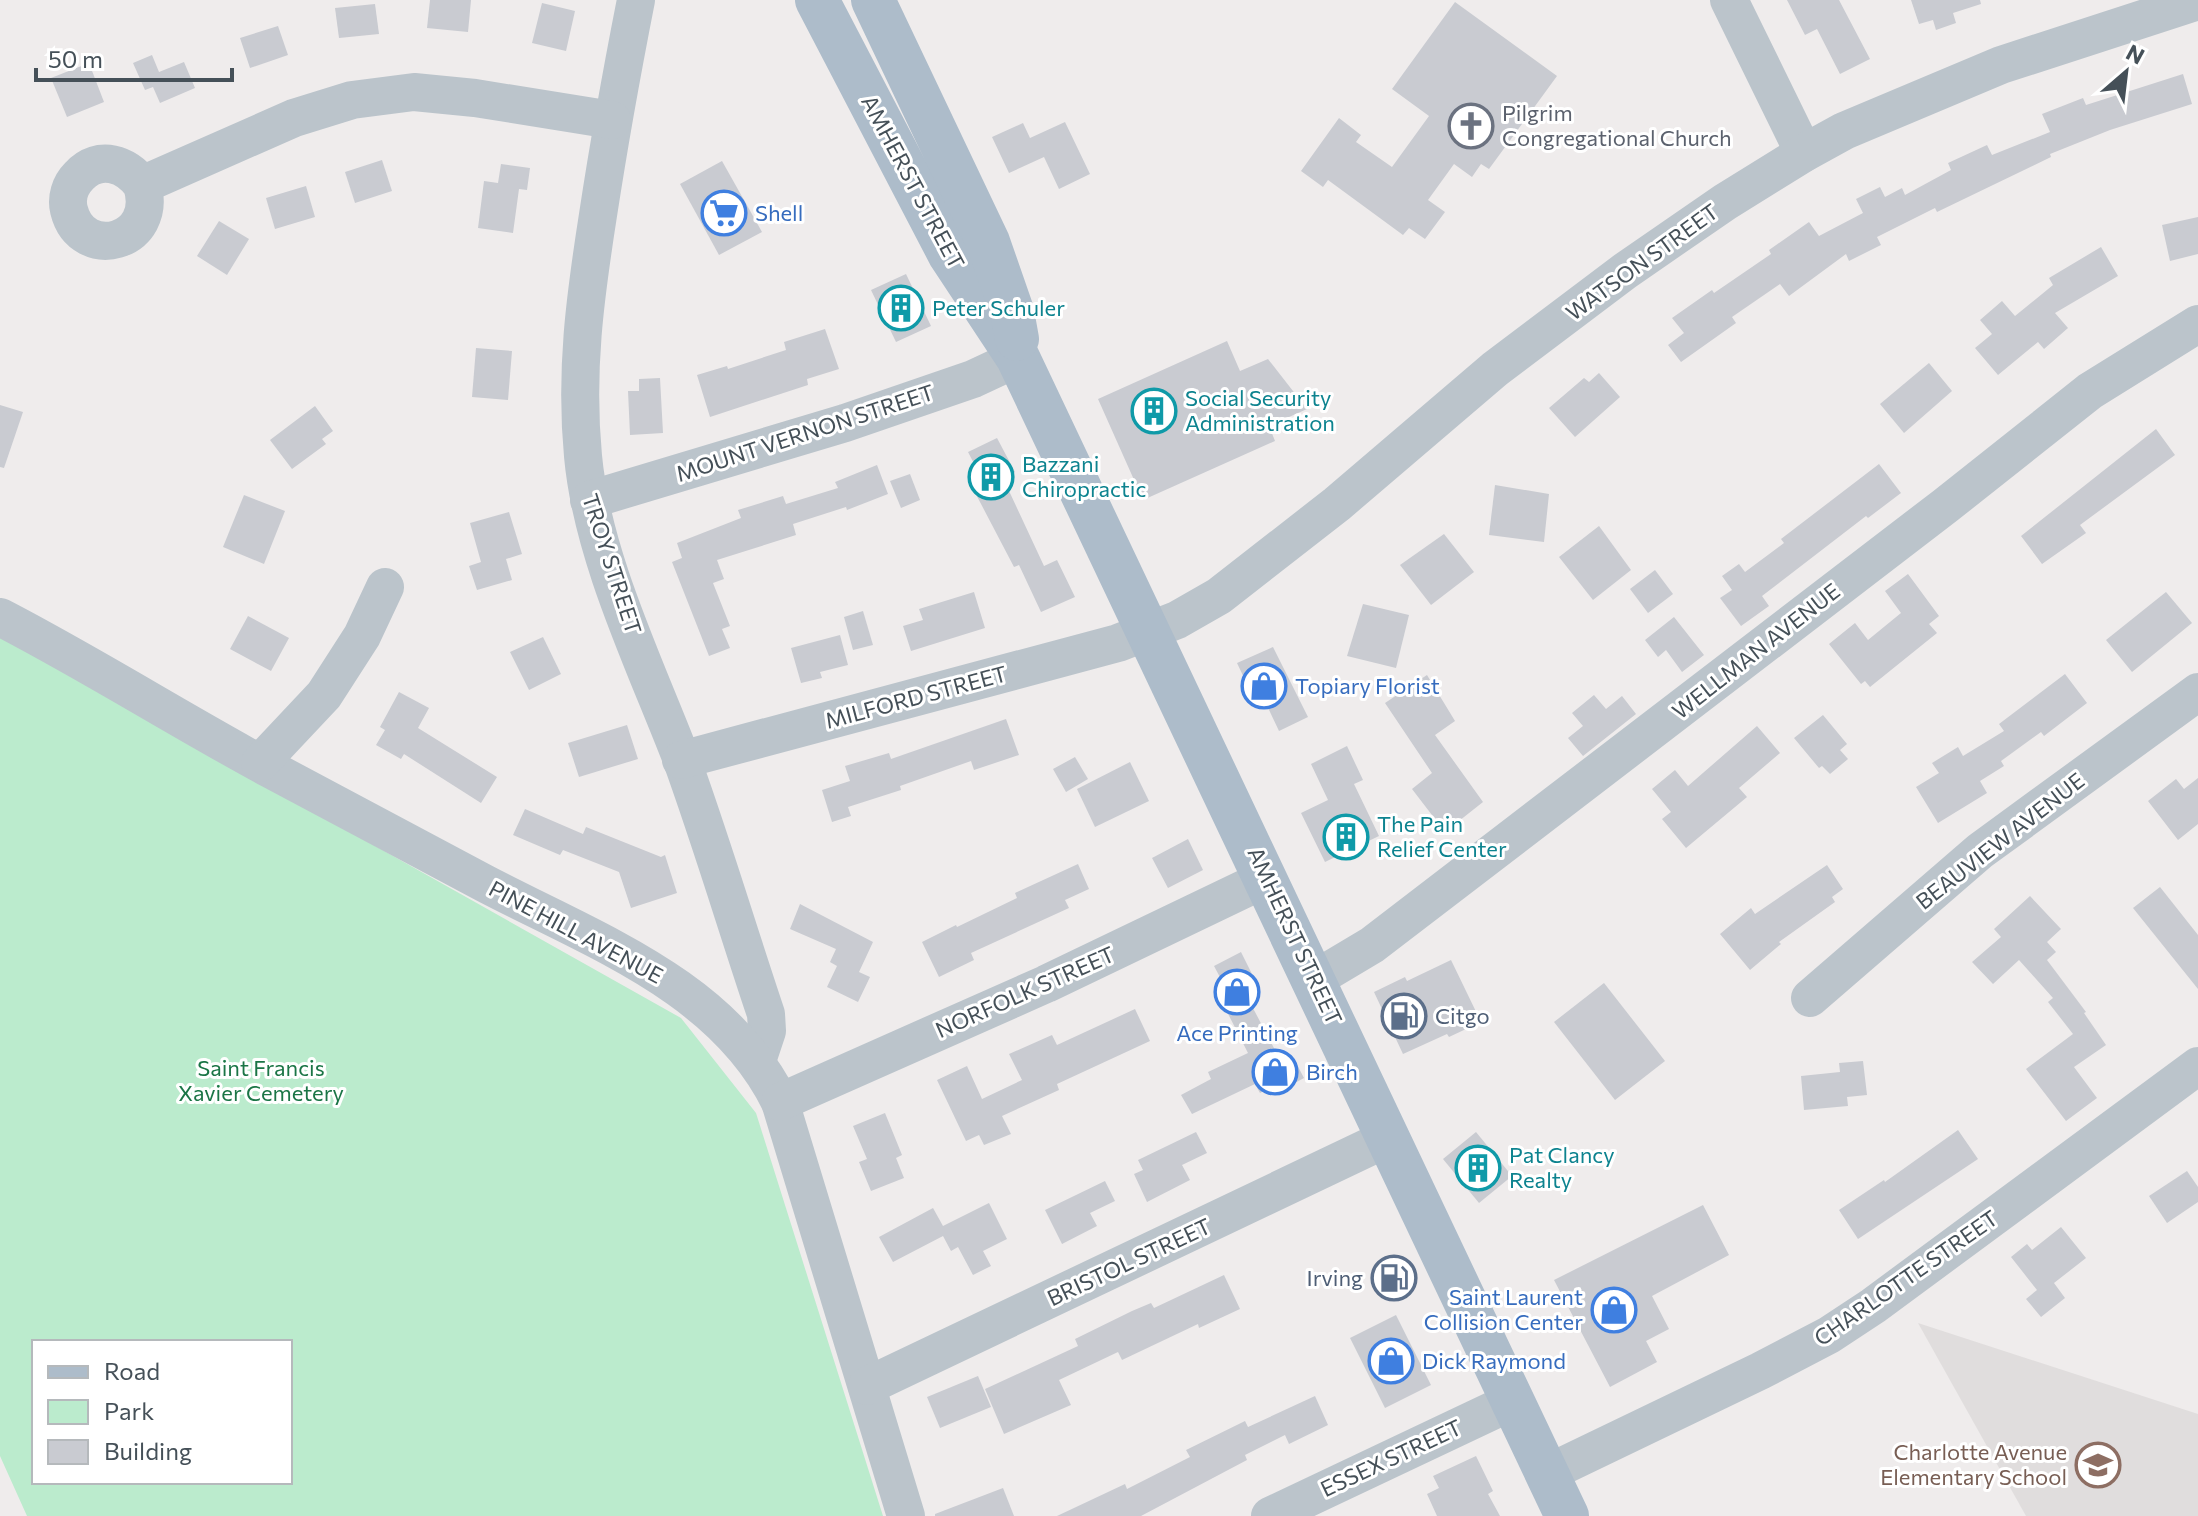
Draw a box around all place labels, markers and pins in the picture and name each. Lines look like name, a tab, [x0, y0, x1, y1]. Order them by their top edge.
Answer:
place label: Pilgrim Congregational Church	[1502, 99, 1732, 151]
church icon: Pilgrim Congregational Church	[1447, 102, 1495, 150]
supermarket icon: Shell	[700, 189, 748, 237]
place label: Shell	[755, 199, 803, 226]
building icon: Peter Schuler	[877, 284, 925, 332]
place label: Peter Schuler	[932, 294, 1065, 321]
place label: Social Security Administration	[1185, 384, 1335, 436]
building icon: Social Security Administration	[1130, 387, 1178, 435]
place label: Bazzani Chiropractic	[1022, 450, 1146, 502]
building icon: Bazzani Chiropractic	[967, 453, 1015, 501]
shop icon: Topiary Florist	[1240, 662, 1288, 710]
place label: Topiary Florist	[1295, 672, 1440, 699]
place label: The Pain Relief Center	[1377, 810, 1507, 862]
building icon: The Pain Relief Center	[1322, 813, 1370, 861]
shop icon: Ace Printing	[1213, 968, 1261, 1016]
fuel station icon: Citgo	[1380, 992, 1428, 1040]
place label: Citgo	[1435, 1002, 1490, 1029]
place label: Ace Printing	[1176, 1019, 1298, 1046]
shop icon: Birch	[1251, 1048, 1299, 1096]
place label: Birch	[1306, 1058, 1358, 1085]
place label: Pat Clancy Realty	[1509, 1141, 1615, 1193]
building icon: Pat Clancy Realty	[1454, 1144, 1502, 1192]
fuel station icon: Irving	[1370, 1254, 1418, 1302]
place label: Irving	[1307, 1264, 1363, 1291]
place label: Saint Laurent Collision Center	[1424, 1283, 1583, 1335]
shop icon: Saint Laurent Collision Center	[1590, 1286, 1638, 1334]
shop icon: Dick Raymond	[1367, 1337, 1415, 1385]
place label: Dick Raymond	[1422, 1347, 1566, 1374]
place label: Charlotte Avenue Elementary School	[1880, 1438, 2067, 1490]
school or university icon: Charlotte Avenue Elementary School	[2074, 1441, 2122, 1489]

